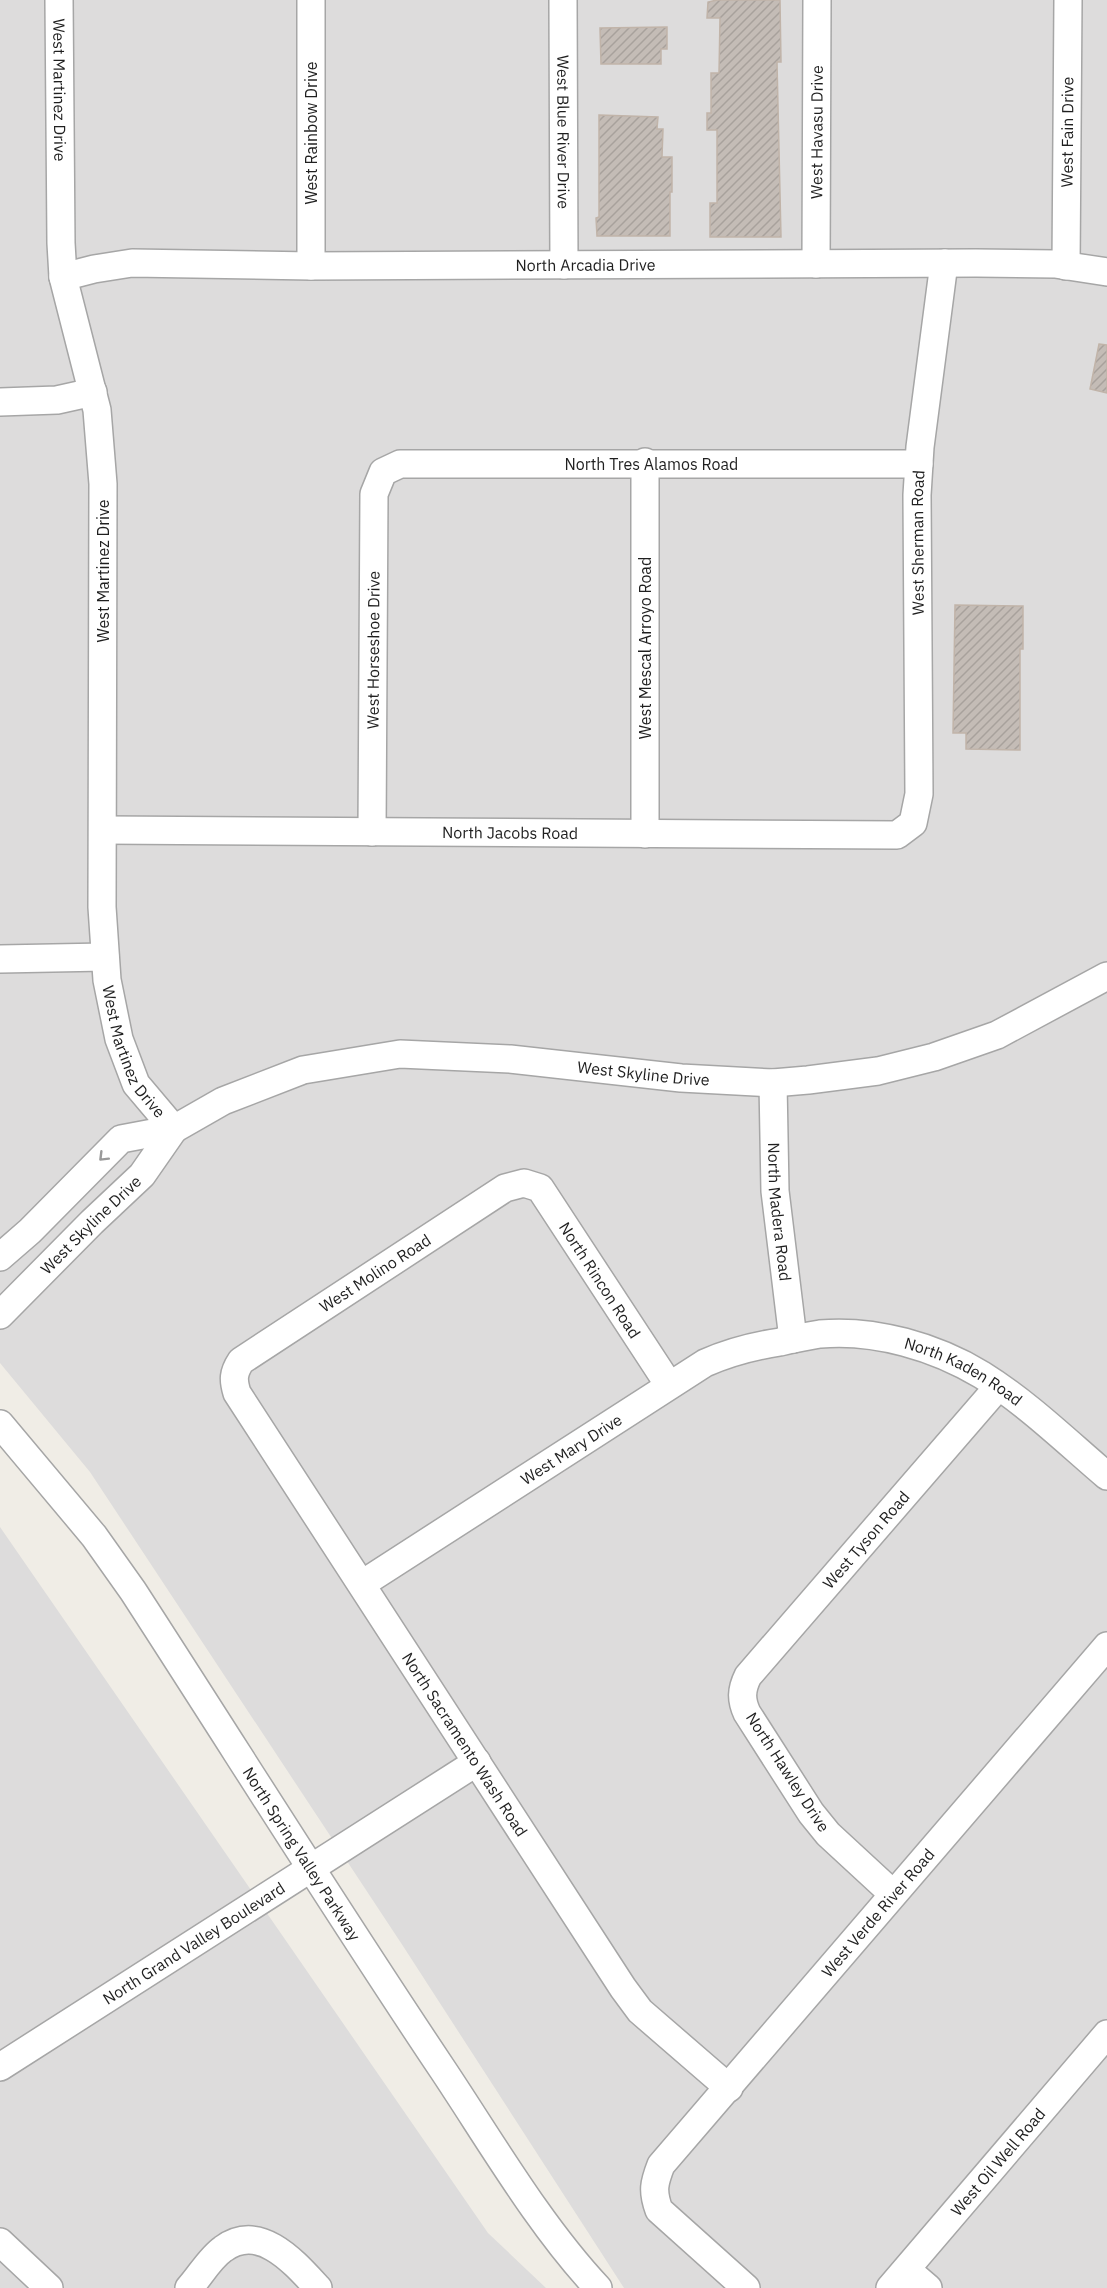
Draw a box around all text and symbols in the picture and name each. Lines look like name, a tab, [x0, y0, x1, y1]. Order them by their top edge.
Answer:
street label: West Martinez Drive	[49, 18, 70, 162]
street label: West Blue River Drive	[553, 55, 574, 209]
street label: West Rainbow Drive	[301, 61, 321, 204]
street label: West Havasu Drive	[806, 65, 827, 199]
street label: West Fain Drive	[1057, 76, 1077, 188]
street label: North Arcadia Drive	[515, 254, 656, 275]
street label: North Tres Alamos Road	[565, 454, 738, 474]
street label: West Sherman Road	[907, 469, 929, 615]
street label: West Martinez Drive	[93, 499, 113, 643]
street label: West Mescal Arroyo Road	[635, 557, 655, 739]
street label: West Horseshoe Drive	[363, 571, 384, 729]
street label: North Jacobs Road	[442, 822, 578, 843]
street label: West Martinez Drive	[98, 984, 170, 1122]
street label: West Skyline Drive	[576, 1057, 710, 1090]
street label: North Madera Road	[764, 1142, 796, 1282]
one-way arrow	[100, 1150, 110, 1161]
street label: West Skyline Drive	[36, 1171, 145, 1278]
street label: North Rincon Road	[555, 1218, 645, 1342]
street label: West Molino Road	[316, 1230, 434, 1316]
street label: North Kaden Road	[902, 1333, 1026, 1410]
street label: West Mary Drive	[517, 1409, 626, 1489]
street label: West Tyson Road	[818, 1487, 914, 1593]
street label: North Sacramento Wash Road	[398, 1649, 532, 1840]
street label: North Hawley Drive	[742, 1708, 834, 1836]
street label: North Spring Valley Parkway	[239, 1763, 365, 1944]
street label: West Verde River Road	[817, 1844, 938, 1981]
street label: North Grand Valley Boulevard	[99, 1878, 289, 2009]
street label: West Oil Well Road	[946, 2104, 1049, 2220]

